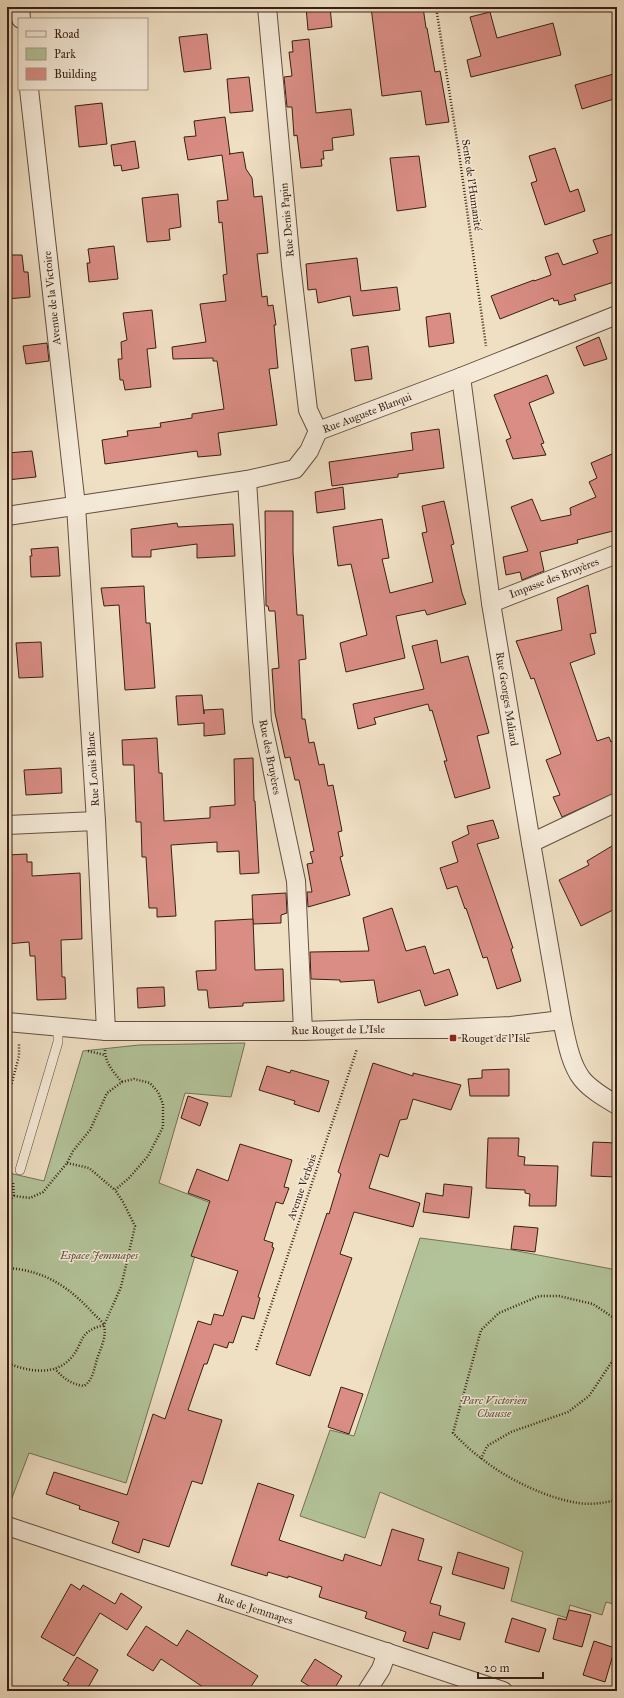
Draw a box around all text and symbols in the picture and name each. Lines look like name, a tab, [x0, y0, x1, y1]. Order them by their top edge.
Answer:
legend	[18, 18, 148, 90]
text: Road	[54, 27, 80, 41]
text: Park	[54, 47, 76, 61]
text: Building	[54, 67, 97, 82]
street label: Sente de l’Humanité	[459, 138, 485, 232]
street label: Rue Denis Papin	[277, 182, 297, 258]
street label: Avenue de la Victoire	[41, 250, 63, 347]
street label: Rue Auguste Blanqui	[321, 390, 414, 437]
street label: Impasse des Bruyères	[507, 555, 601, 601]
street label: Rue Georges Maliard	[493, 651, 521, 747]
street label: Rue des Bruyères	[256, 718, 284, 796]
street label: Rue Louis Blanc	[84, 731, 102, 807]
street label: Rue Rouget de L'Isle	[291, 1023, 386, 1037]
place label: Rouget de l'Isle	[461, 1032, 531, 1045]
marker: Rouget de l'Isle	[448, 1033, 458, 1043]
street label: Avenue Verbois	[284, 1152, 319, 1223]
park label: Espace Jemmapes	[59, 1249, 139, 1263]
park label: Parc Victorien Chausse	[461, 1394, 527, 1420]
street label: Rue de Jemmapes	[215, 1591, 295, 1628]
scale bar	[478, 1654, 543, 1680]
text: 20 m	[484, 1661, 510, 1675]

